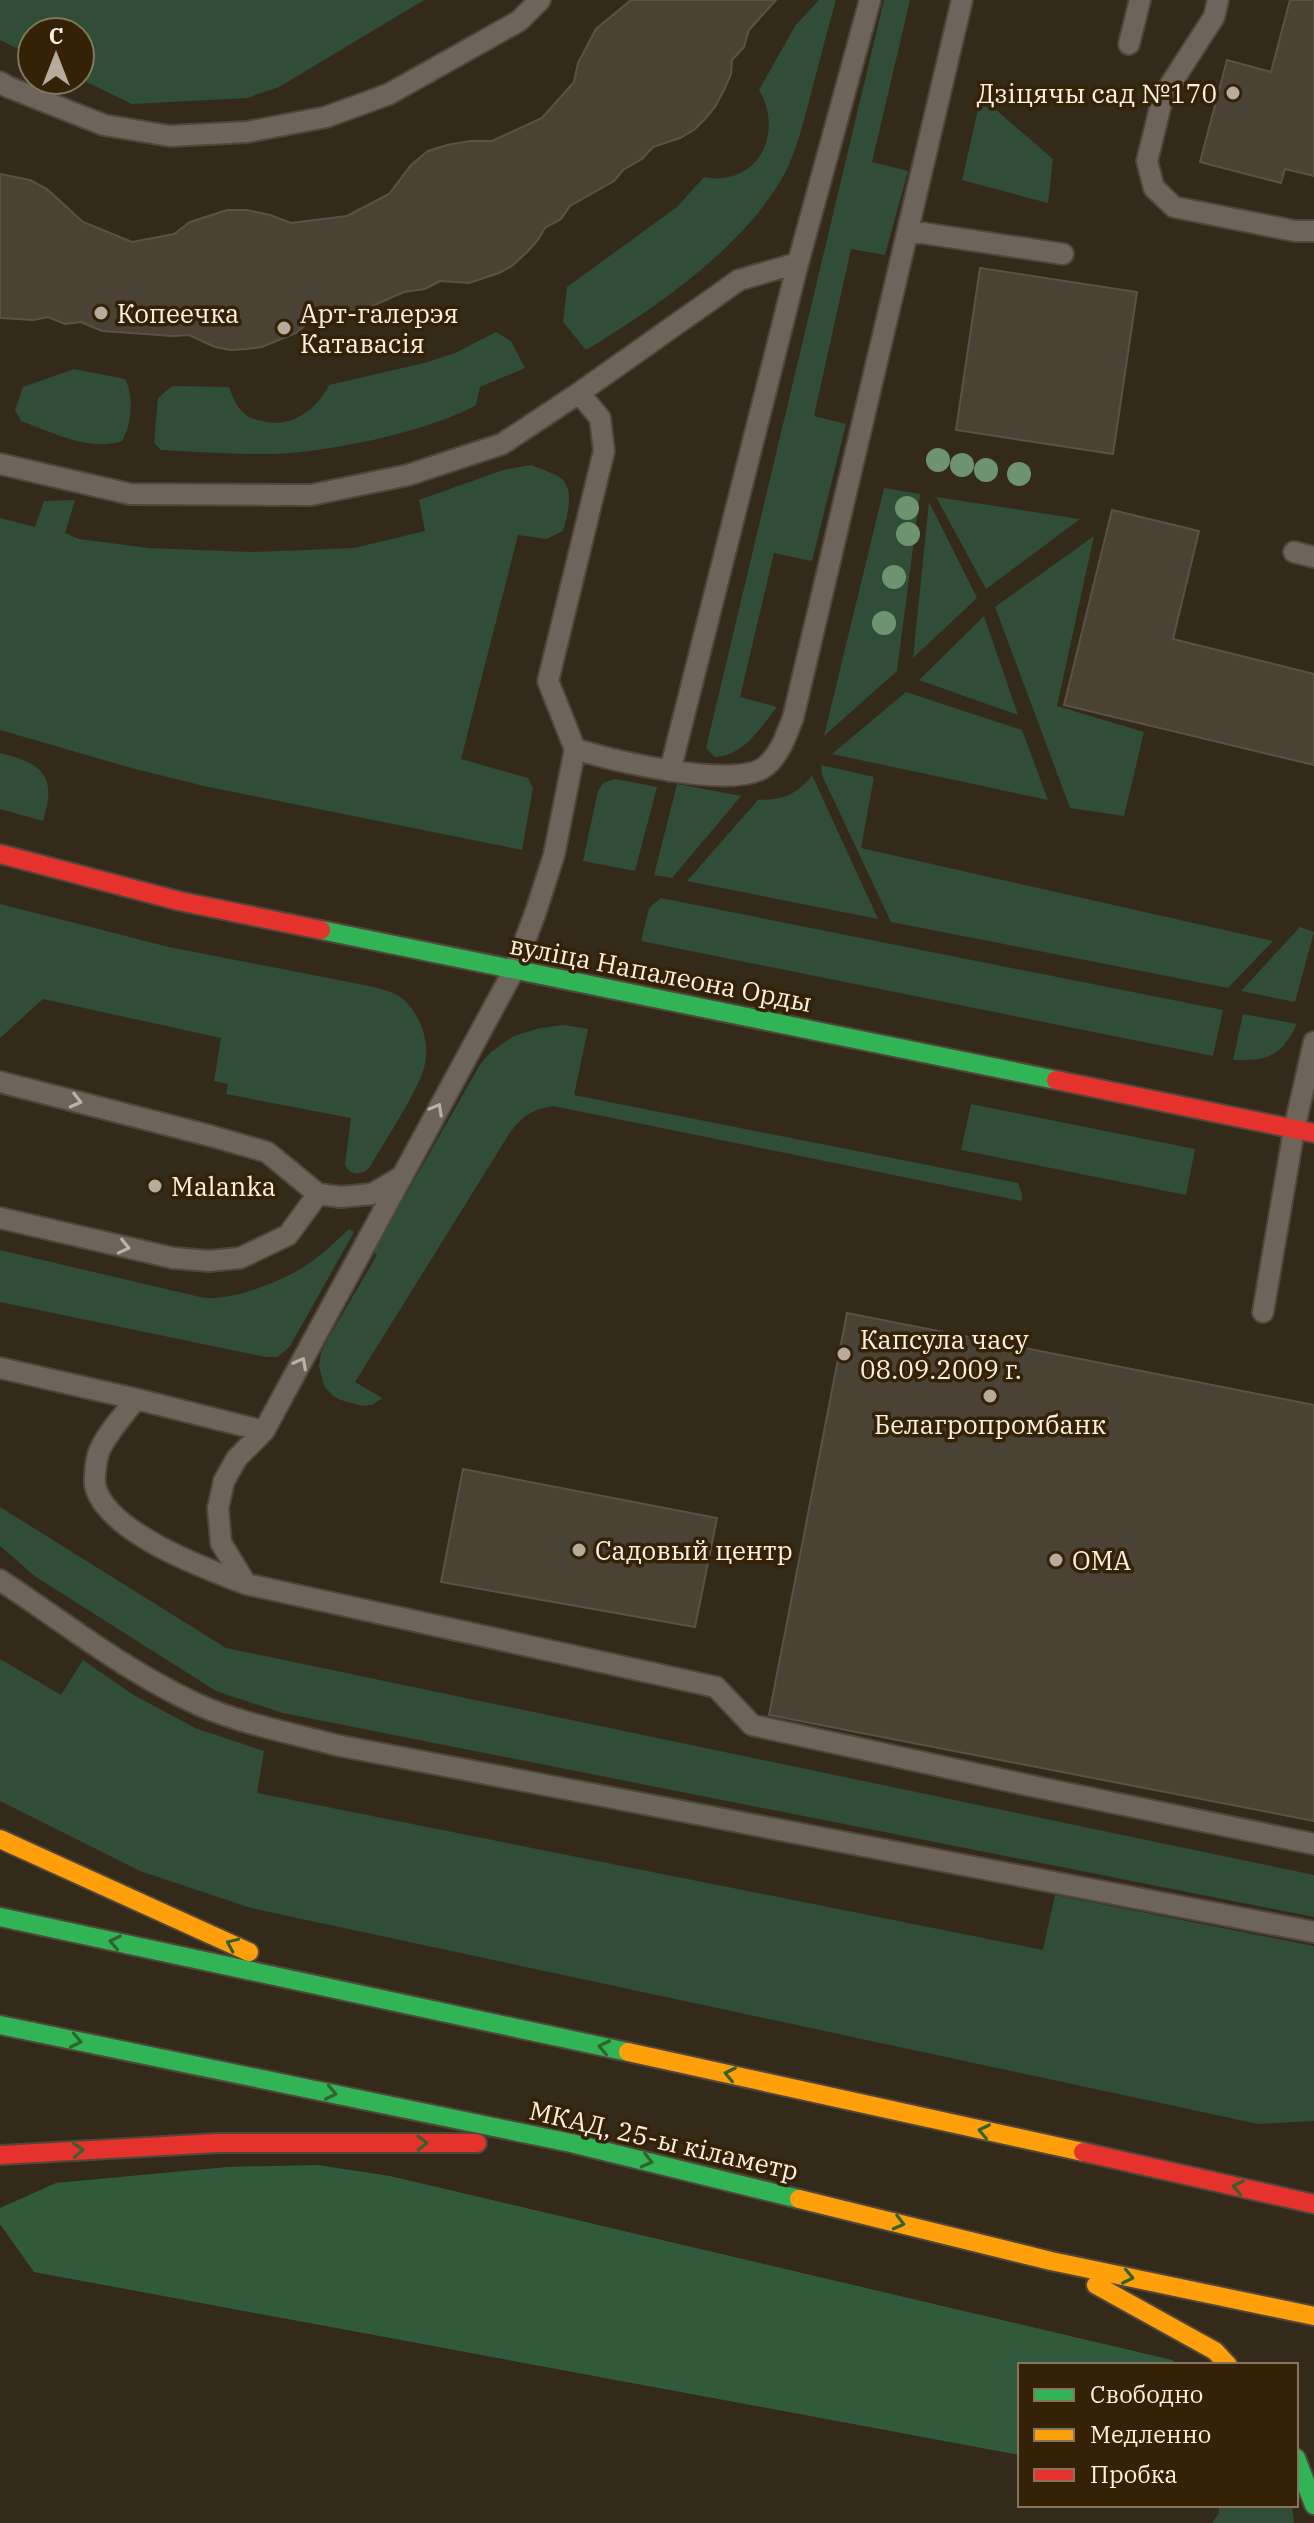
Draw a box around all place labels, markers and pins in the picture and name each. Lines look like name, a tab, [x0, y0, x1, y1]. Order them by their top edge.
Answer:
place label: Дзіцячы сад №170	[977, 76, 1217, 110]
marker: Дзіцячы сад №170	[1224, 84, 1242, 102]
place label: Копеечка	[117, 296, 239, 330]
place label: Арт-галерэя Катавасія	[300, 296, 459, 360]
marker: Копеечка	[92, 304, 110, 322]
marker: Арт-галерэя Катавасія	[275, 319, 293, 337]
place label: Malanka	[171, 1169, 276, 1203]
marker: Malanka	[146, 1177, 164, 1195]
place label: Капсула часу 08.09.2009 г.	[860, 1322, 1029, 1386]
marker: Капсула часу 08.09.2009 г.	[835, 1345, 853, 1363]
marker: Белагропромбанк	[981, 1387, 999, 1405]
place label: Белагропромбанк	[874, 1407, 1106, 1441]
place label: Садовый центр	[595, 1533, 793, 1567]
marker: Садовый центр	[570, 1541, 588, 1559]
place label: ОМА	[1072, 1543, 1131, 1577]
marker: ОМА	[1047, 1551, 1065, 1569]

